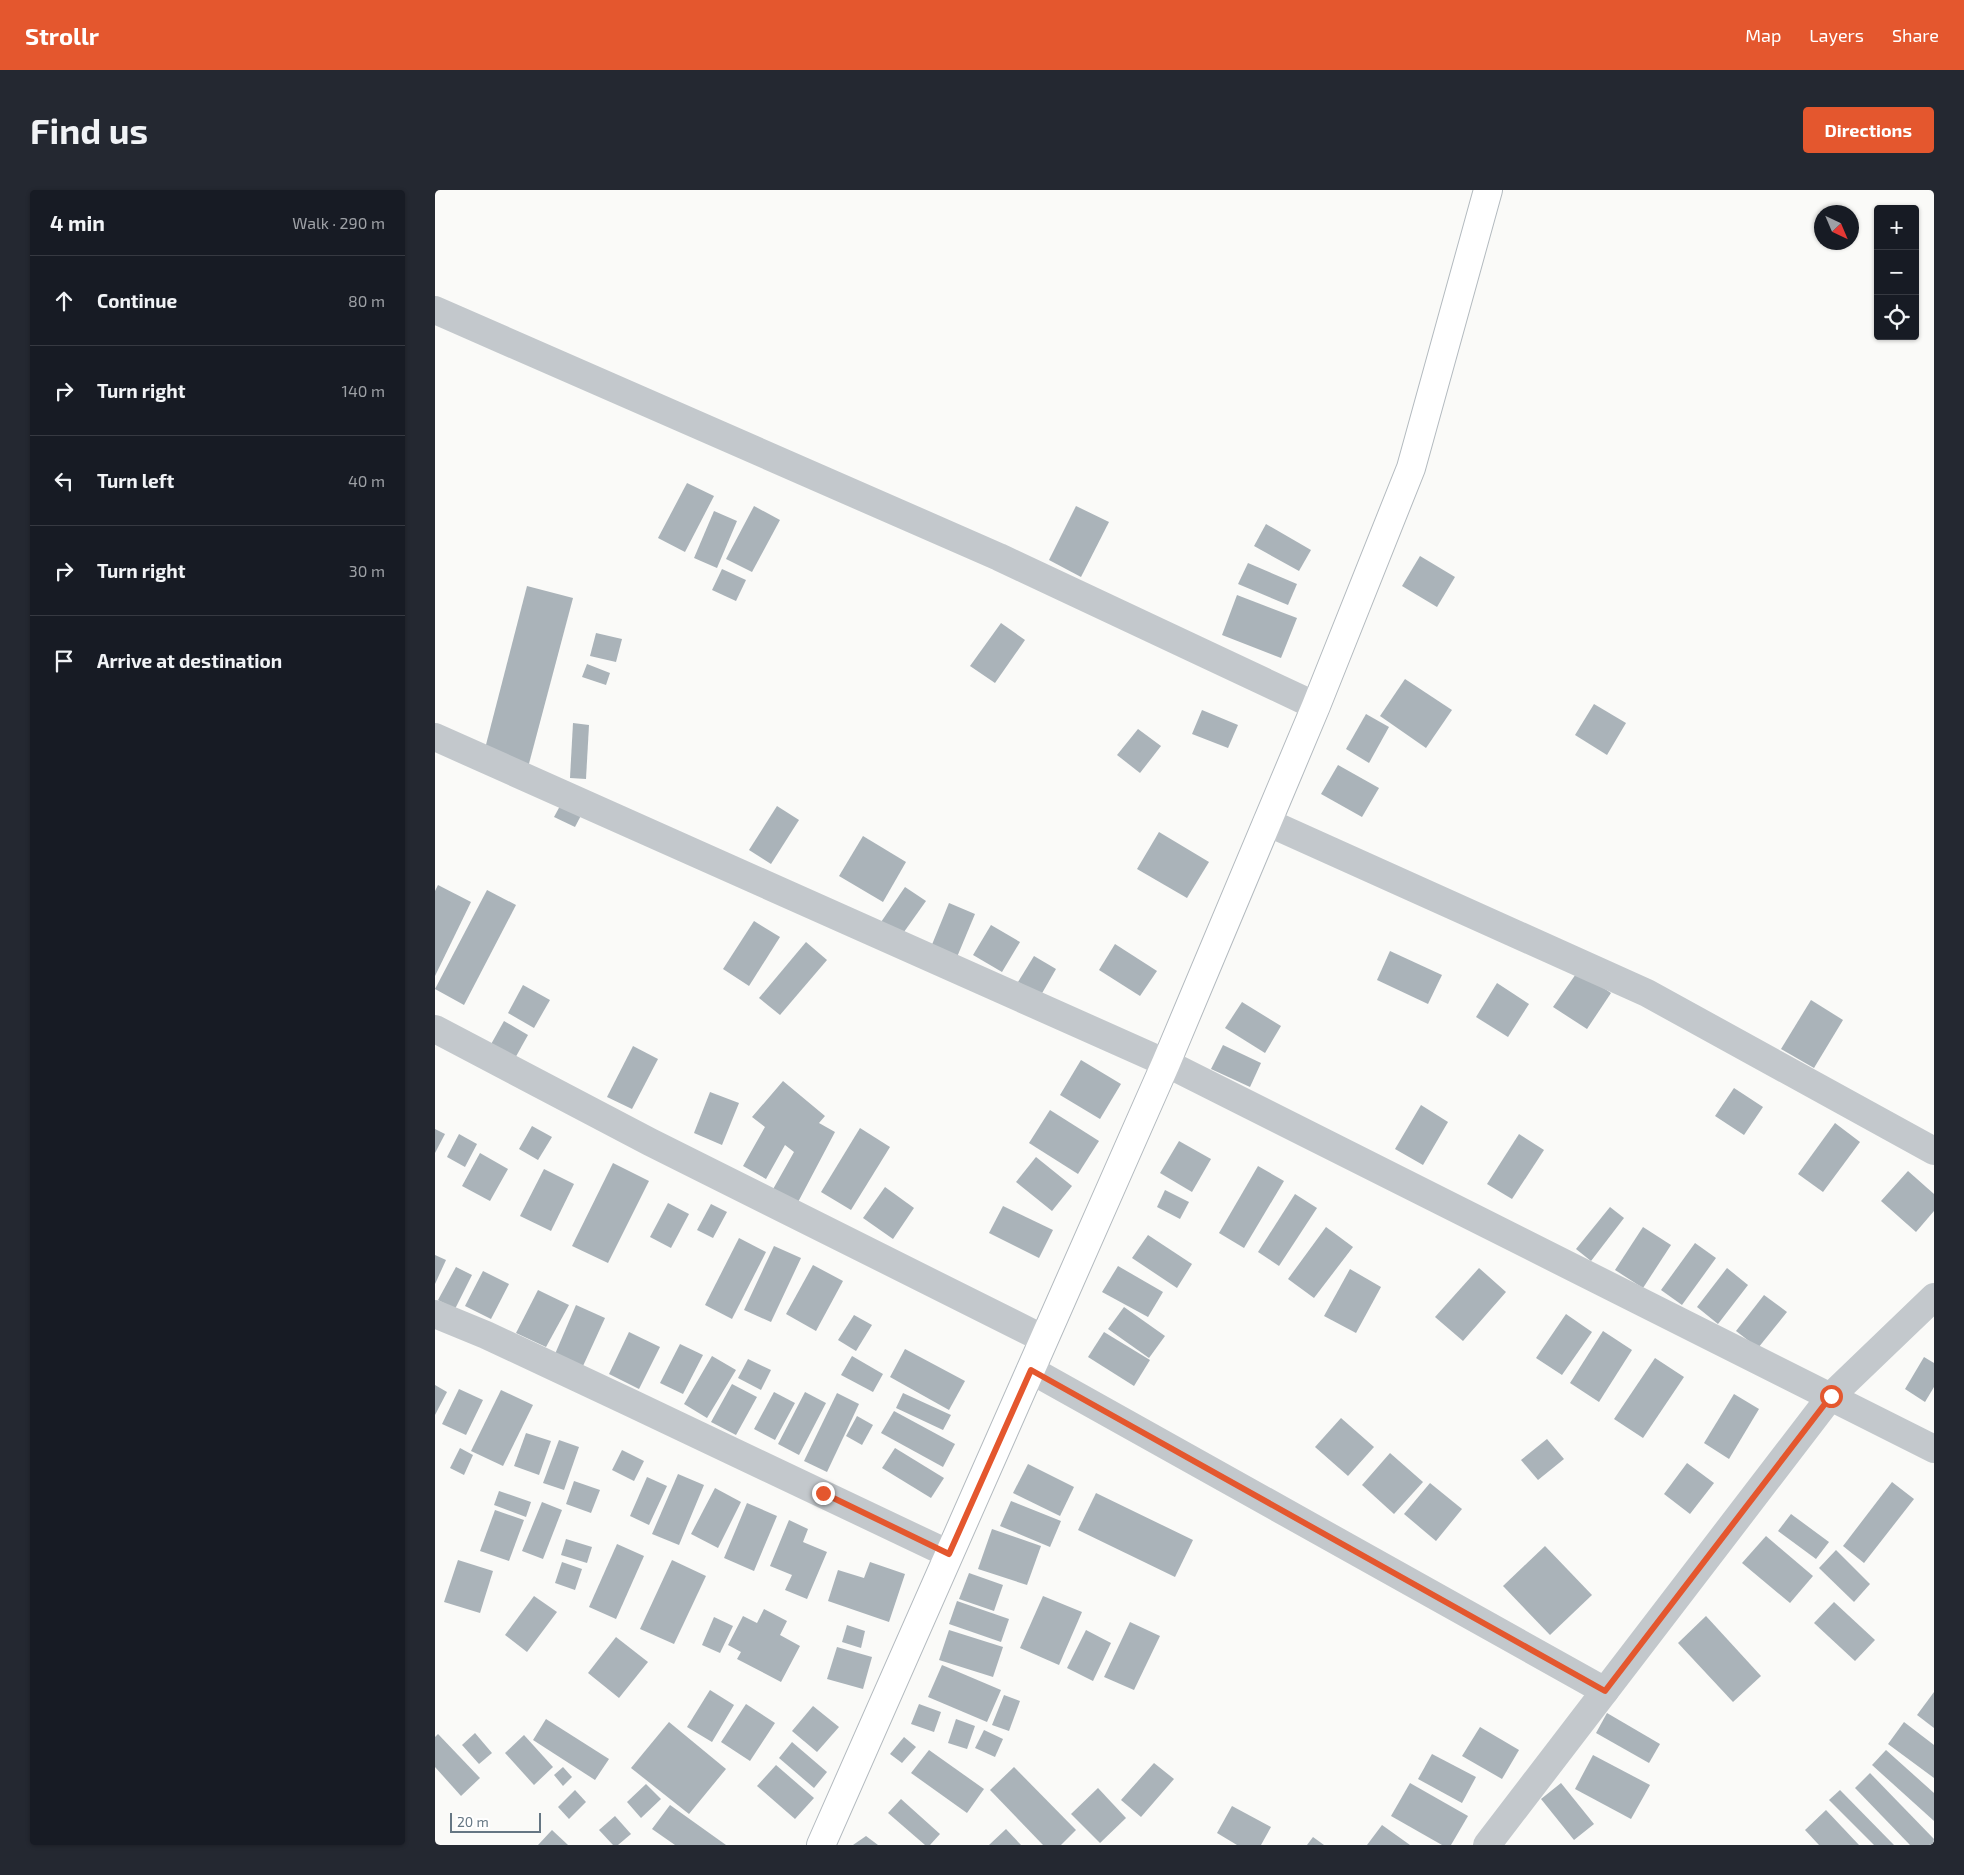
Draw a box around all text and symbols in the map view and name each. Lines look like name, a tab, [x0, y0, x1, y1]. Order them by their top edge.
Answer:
text: Strollr	[25, 21, 99, 50]
text: Map	[1745, 24, 1781, 46]
text: Layers	[1809, 24, 1864, 46]
text: Share	[1892, 24, 1939, 46]
button: Directions	[1803, 107, 1934, 153]
text: Find us	[30, 109, 148, 151]
north arrow	[1814, 205, 1859, 250]
map controls	[1874, 205, 1919, 340]
button: +	[1874, 205, 1919, 250]
text: 4 min	[50, 210, 105, 235]
text: Walk · 290 m	[292, 213, 385, 232]
button: −	[1874, 250, 1919, 295]
icon: ahead	[50, 287, 78, 315]
text: Continue	[97, 289, 177, 312]
text: 80 m	[348, 291, 385, 310]
button: locate	[1874, 295, 1919, 340]
icon: right	[50, 377, 78, 405]
text: Turn right	[97, 379, 185, 402]
text: 140 m	[342, 381, 385, 400]
icon: left	[50, 467, 78, 495]
text: Turn left	[97, 469, 174, 492]
text: 40 m	[348, 471, 385, 490]
icon: right	[50, 557, 78, 585]
text: Turn right	[97, 559, 185, 582]
text: 30 m	[349, 561, 385, 580]
icon: arrive	[50, 647, 78, 675]
text: Arrive at destination	[97, 649, 282, 672]
route start	[1820, 1385, 1843, 1408]
route end	[812, 1482, 835, 1505]
scale bar	[450, 1810, 541, 1833]
text: 20 m	[457, 1813, 489, 1830]

